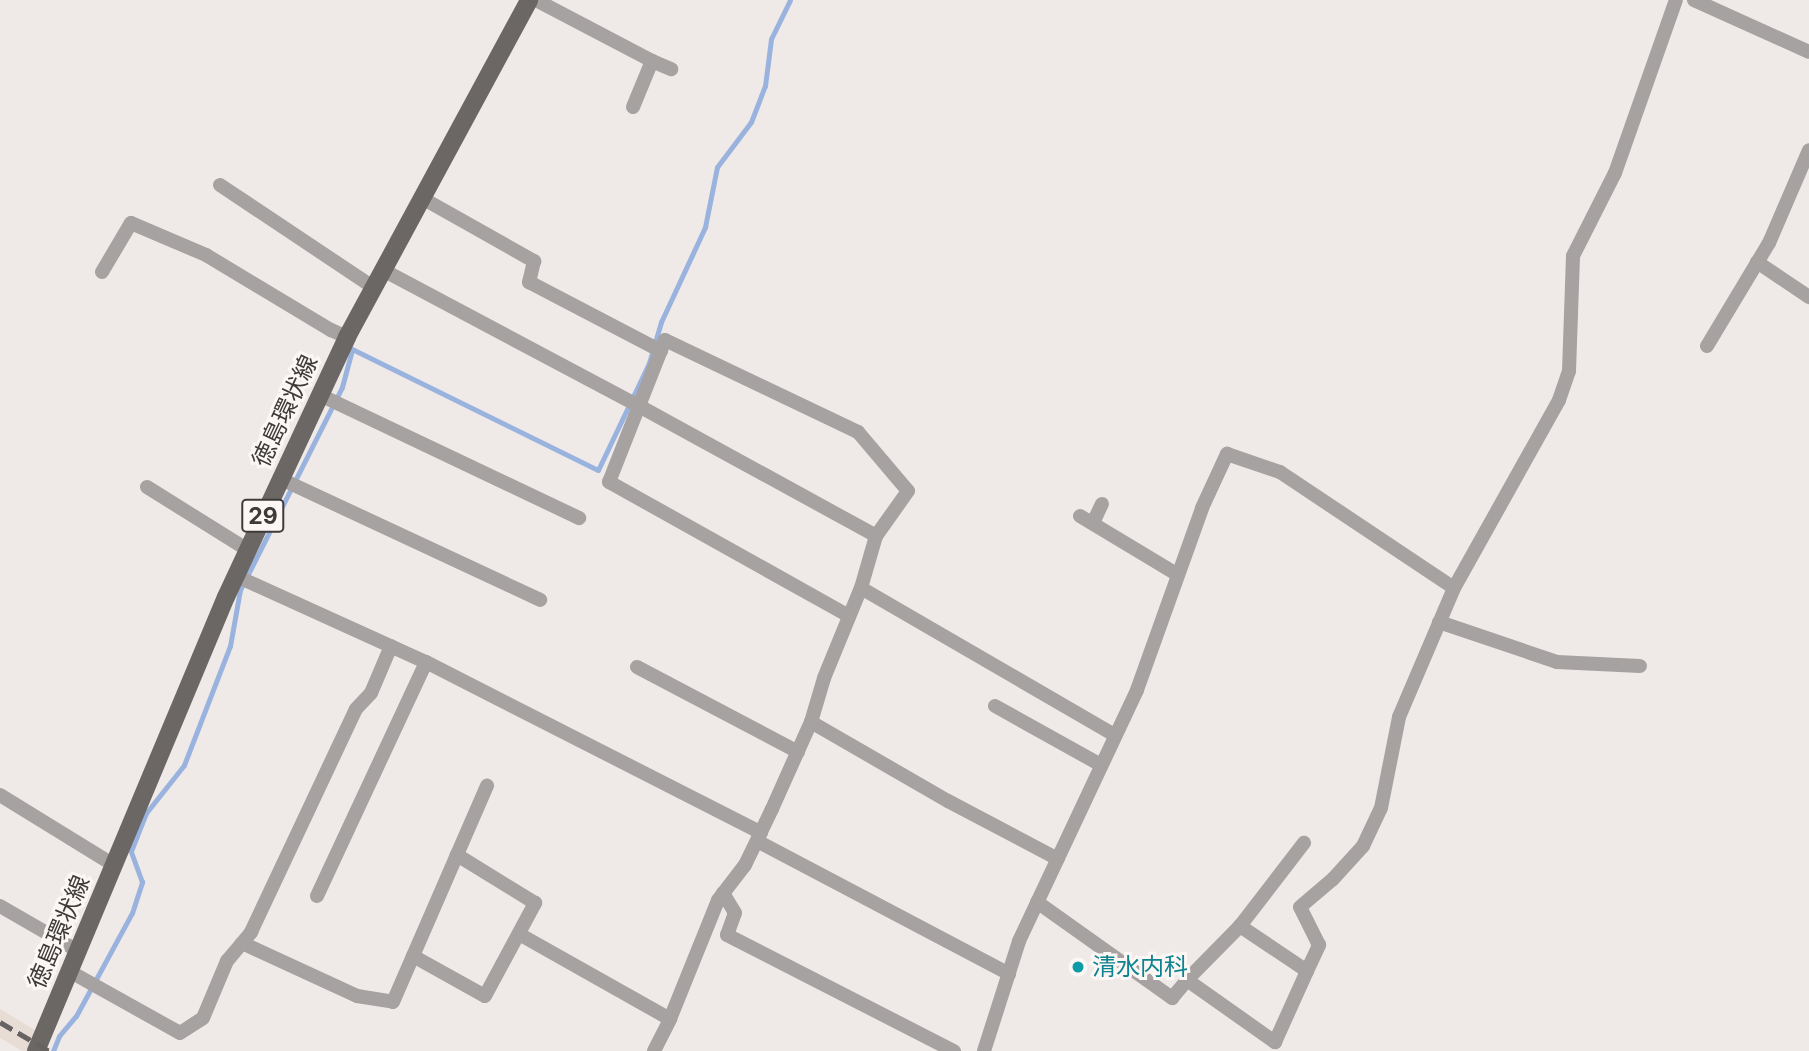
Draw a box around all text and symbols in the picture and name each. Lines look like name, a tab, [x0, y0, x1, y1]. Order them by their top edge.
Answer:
street label: 徳島環状線	[247, 351, 323, 471]
road number: 29	[240, 496, 286, 536]
street label: 徳島環状線	[22, 871, 96, 993]
place label: 清水内科	[1092, 953, 1188, 981]
marker: 清水内科	[1070, 959, 1086, 975]

